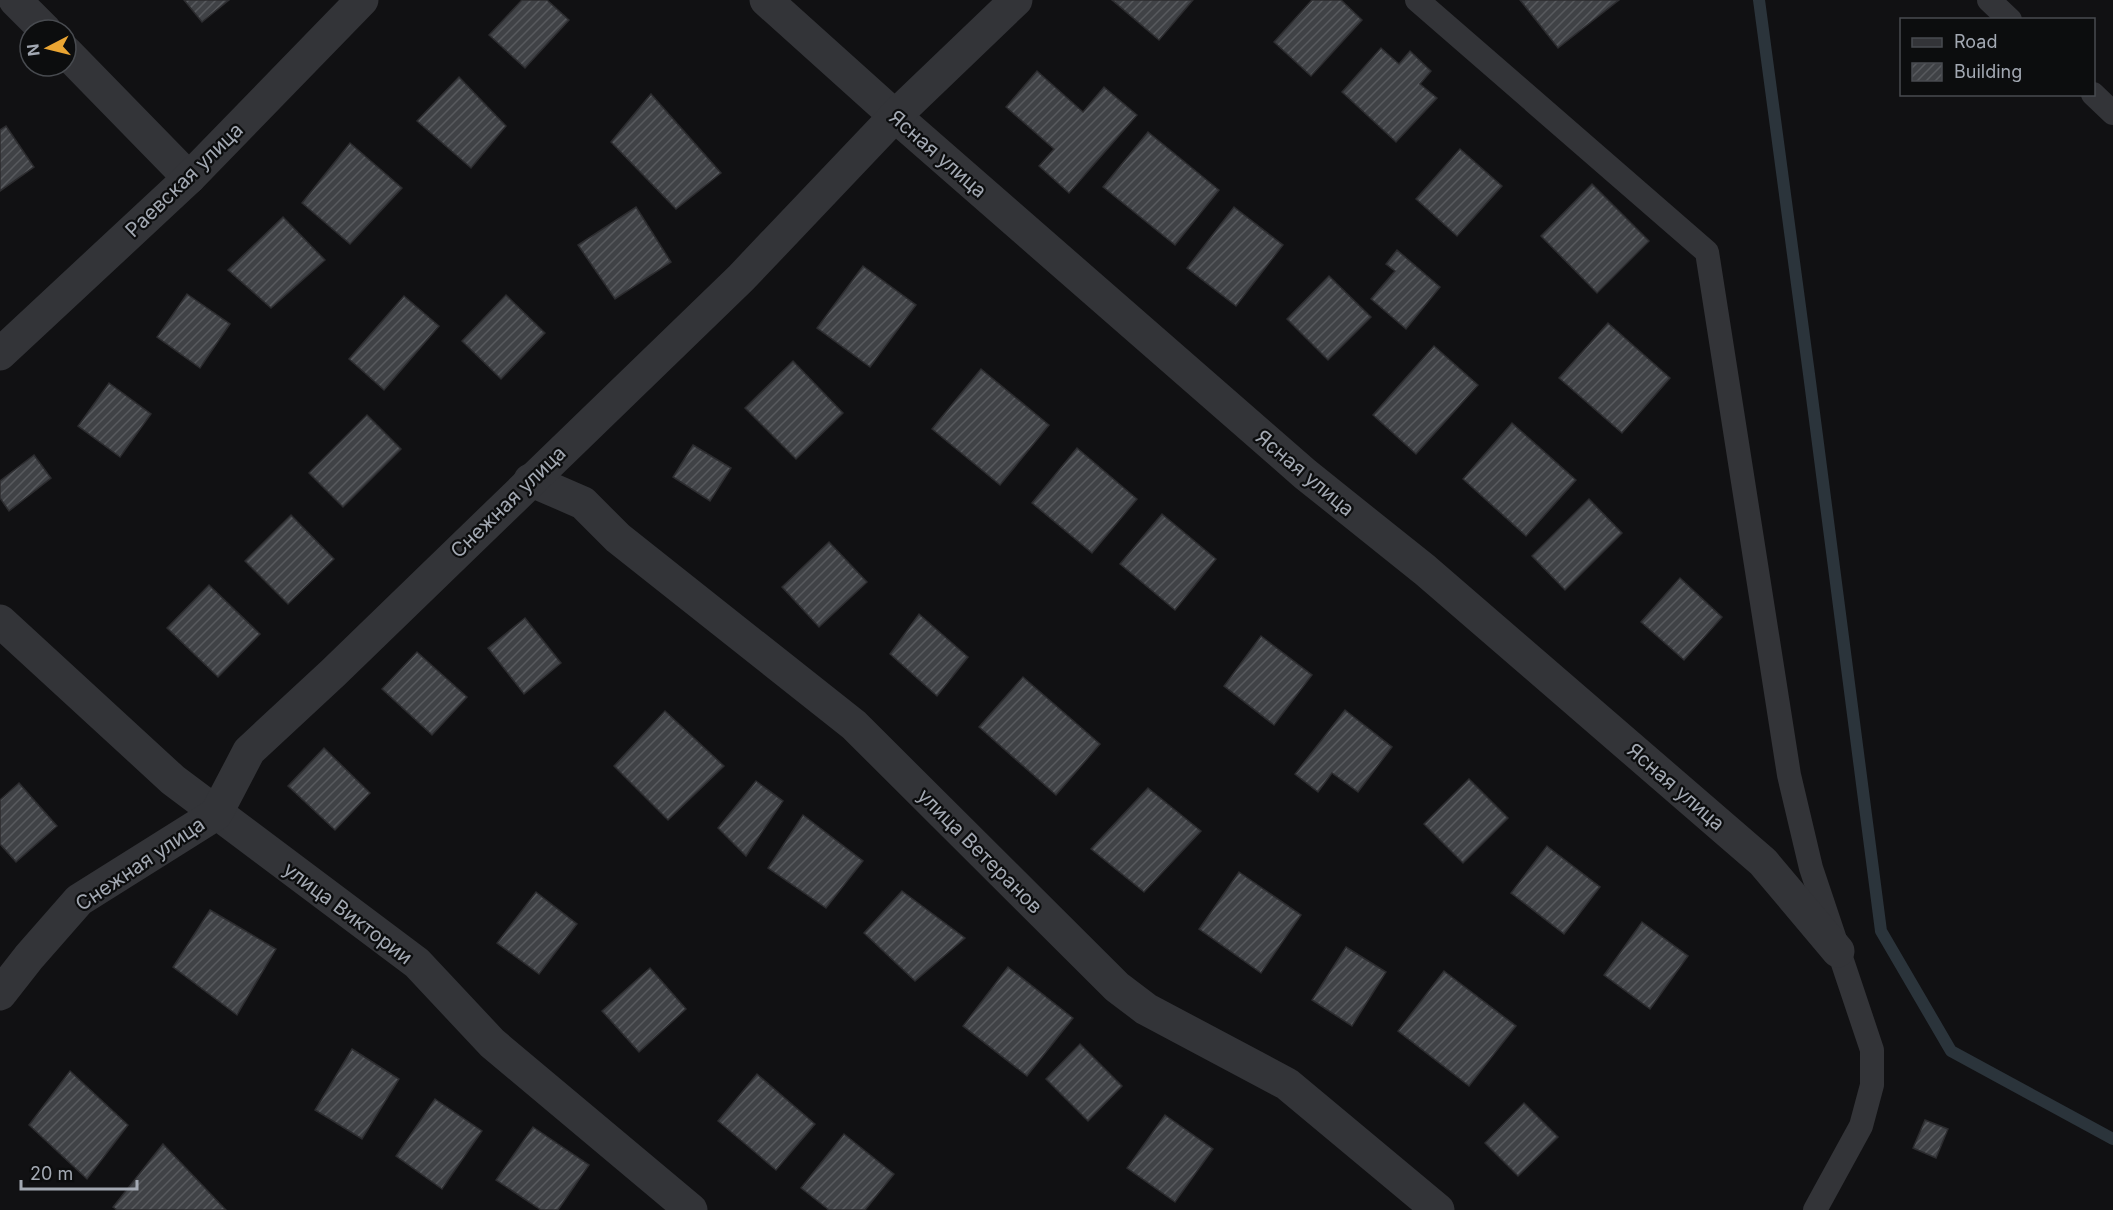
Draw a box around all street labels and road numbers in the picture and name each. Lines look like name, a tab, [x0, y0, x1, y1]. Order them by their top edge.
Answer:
street label: Ясная улица	[885, 105, 991, 203]
street label: Раевская улица	[120, 118, 248, 242]
street label: Ясная улица	[1251, 425, 1359, 521]
street label: Снежная улица	[446, 441, 570, 563]
street label: Ясная улица	[1623, 738, 1729, 836]
street label: улица Ветеранов	[913, 784, 1047, 918]
street label: Снежная улица	[71, 812, 209, 916]
street label: улица Виктории	[279, 857, 417, 969]

